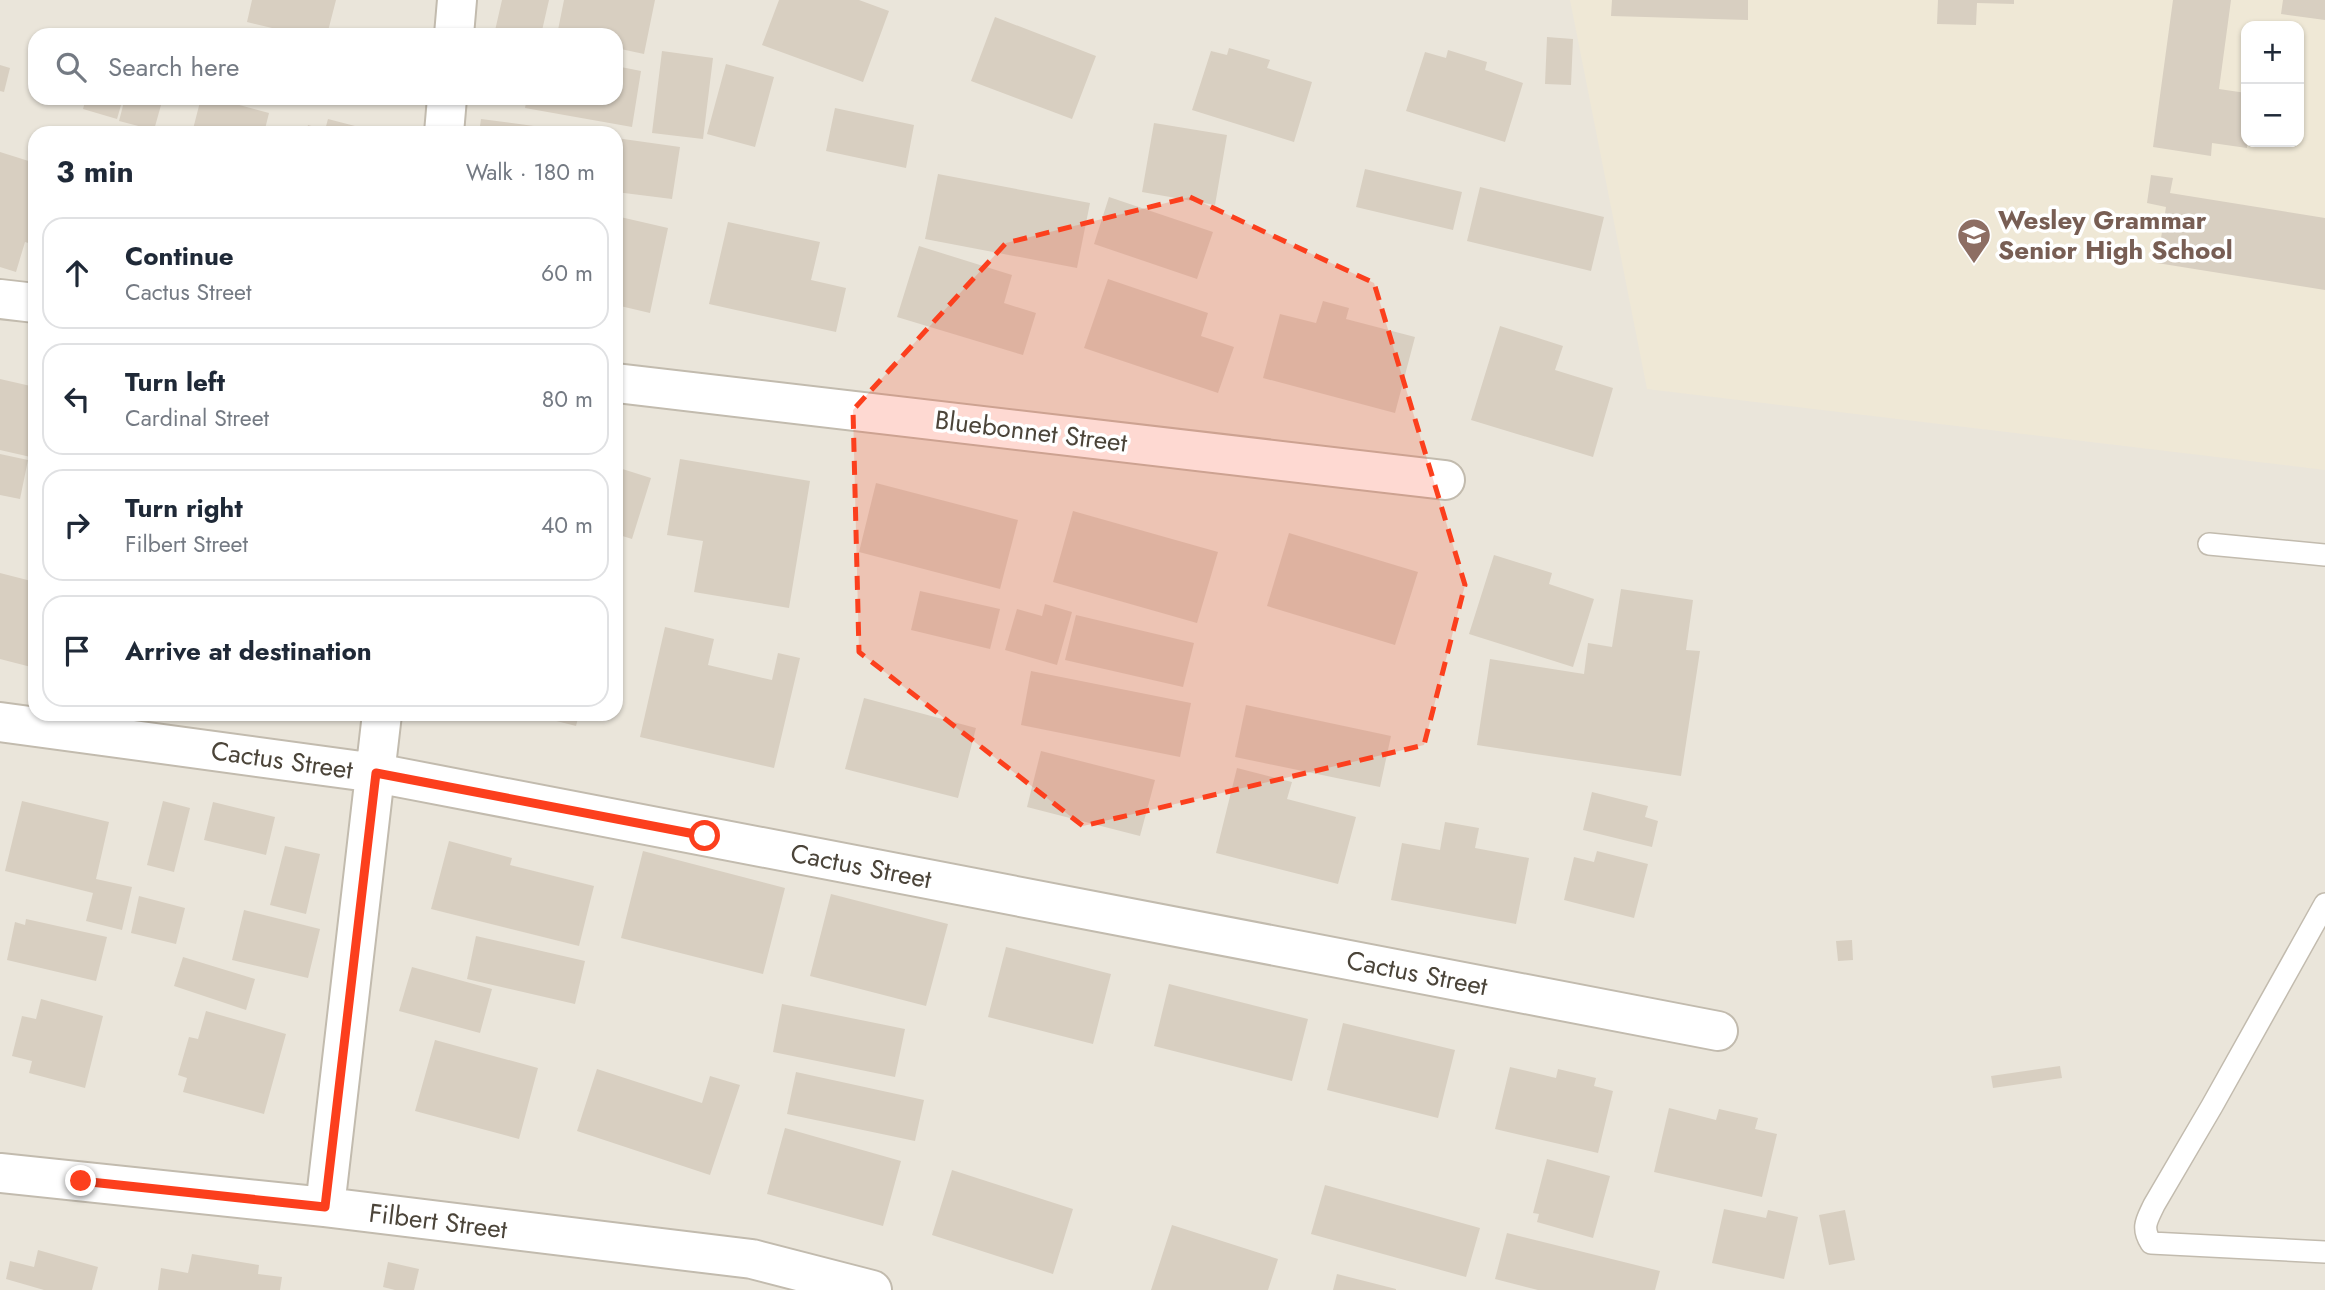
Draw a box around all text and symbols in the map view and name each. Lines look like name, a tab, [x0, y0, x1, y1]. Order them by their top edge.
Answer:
map controls	[2241, 21, 2304, 147]
button: +	[2241, 21, 2304, 84]
search box	[28, 28, 623, 105]
icon: search	[52, 48, 90, 86]
text: Search here	[108, 48, 240, 86]
button: −	[2241, 84, 2304, 147]
text: 3 min	[56, 150, 134, 193]
text: Walk · 180 m	[466, 155, 595, 189]
place label: Wesley Grammar Senior High School	[1998, 201, 2233, 269]
school or university icon: Wesley Grammar Senior High School	[1955, 216, 1993, 265]
text: Continue	[125, 237, 234, 275]
icon: ahead	[58, 254, 96, 292]
text: 60 m	[541, 256, 593, 290]
text: Cactus Street	[125, 275, 251, 309]
text: Turn left	[125, 363, 225, 401]
icon: left	[58, 380, 96, 418]
text: 80 m	[542, 382, 593, 416]
street label: Bluebonnet Street	[933, 400, 1130, 462]
text: Cardinal Street	[125, 401, 269, 435]
text: Turn right	[125, 489, 243, 527]
icon: right	[58, 506, 96, 544]
text: 40 m	[541, 508, 593, 542]
text: Filbert Street	[125, 527, 248, 561]
icon: arrive	[58, 632, 96, 670]
text: Arrive at destination	[125, 632, 372, 670]
street label: Cactus Street	[209, 731, 356, 789]
route start	[689, 820, 720, 851]
street label: Cactus Street	[787, 834, 936, 898]
street label: Cactus Street	[1343, 941, 1492, 1005]
route end	[65, 1165, 96, 1196]
street label: Filbert Street	[367, 1194, 510, 1248]

